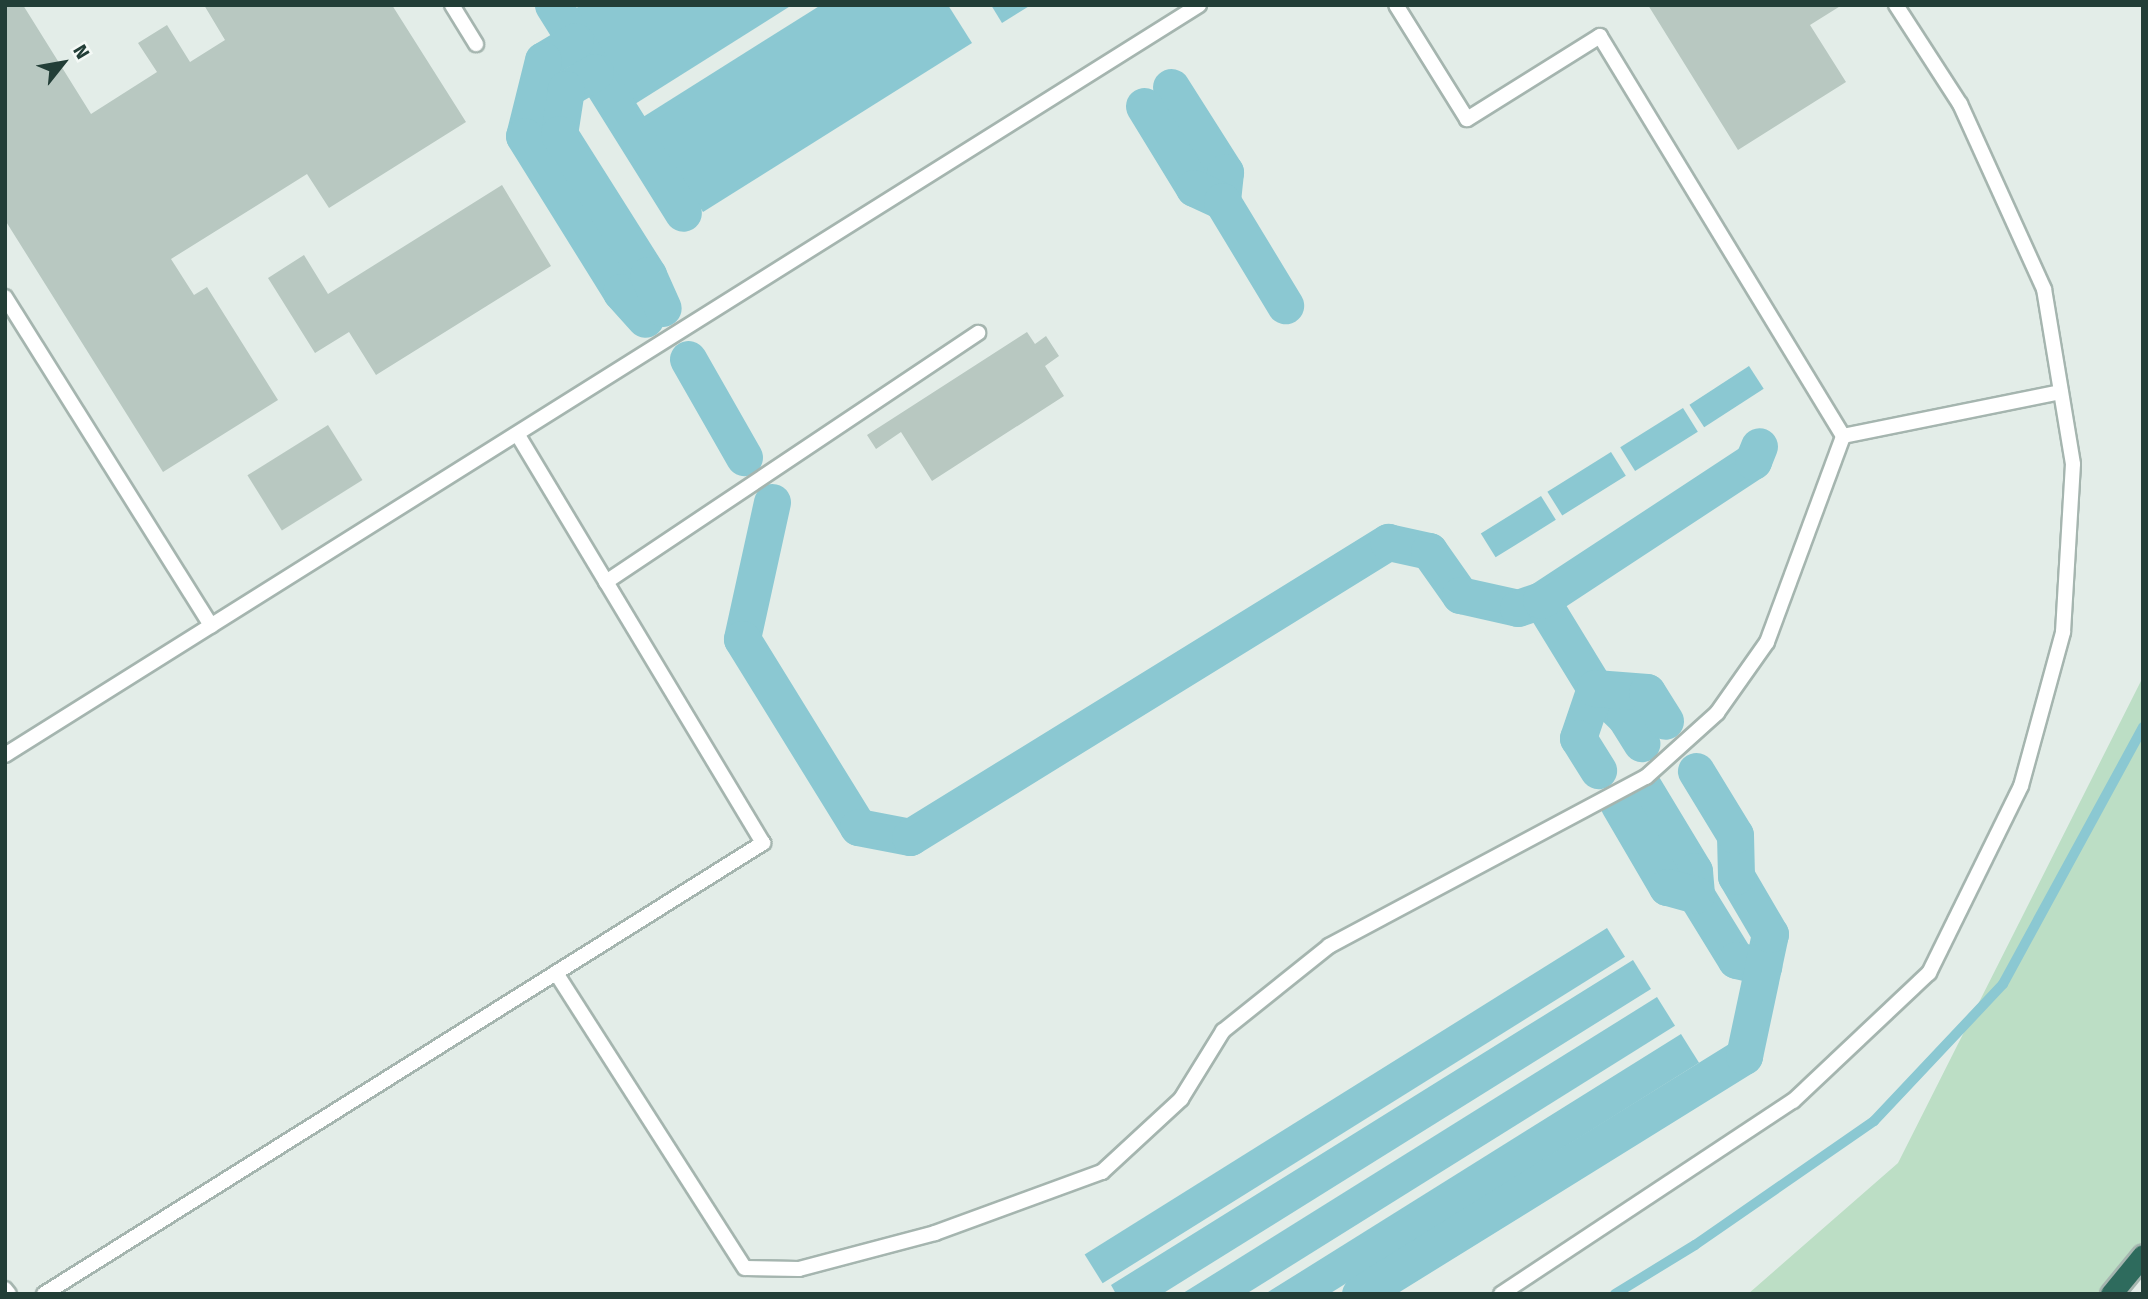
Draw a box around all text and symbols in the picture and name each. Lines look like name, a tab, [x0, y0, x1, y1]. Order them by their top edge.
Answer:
north arrow	[28, 28, 98, 98]
text: N	[68, 41, 95, 63]

